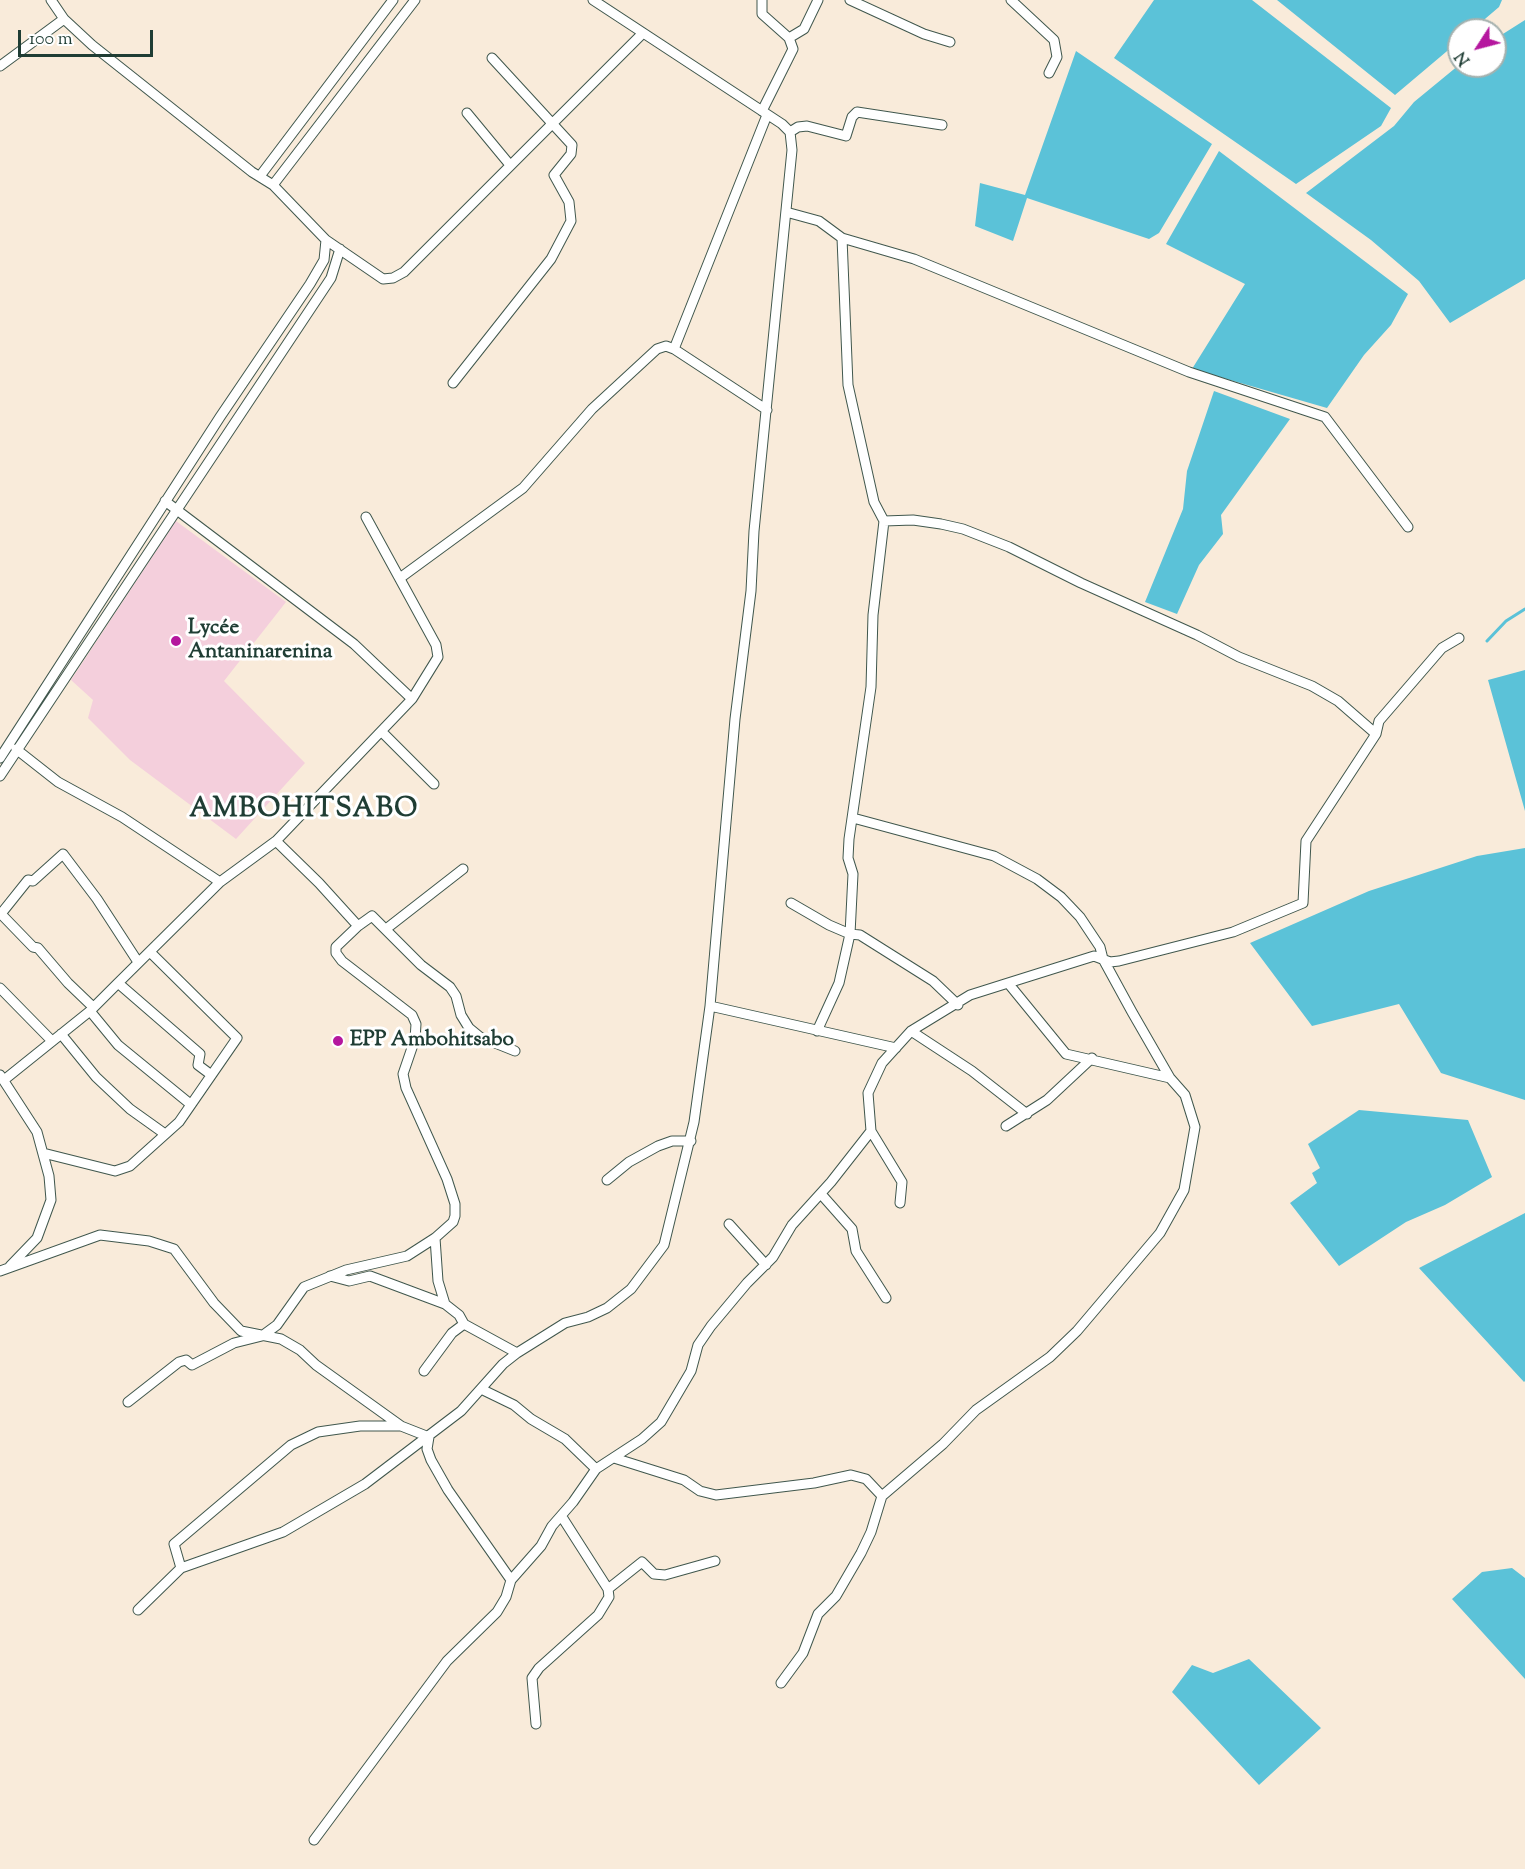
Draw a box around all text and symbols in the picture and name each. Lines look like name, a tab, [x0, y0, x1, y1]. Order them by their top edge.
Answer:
scale bar	[21, 18, 156, 56]
north arrow	[1447, 18, 1507, 78]
text: 100 m	[29, 27, 73, 53]
text: N	[1451, 46, 1477, 70]
place label: Lycée Antaninarenina	[188, 616, 332, 666]
marker: Lycée Antaninarenina	[169, 634, 183, 648]
district label: AMBOHITSABO	[189, 795, 419, 827]
place label: EPP Ambohitsabo	[350, 1028, 514, 1054]
marker: EPP Ambohitsabo	[331, 1034, 345, 1048]

